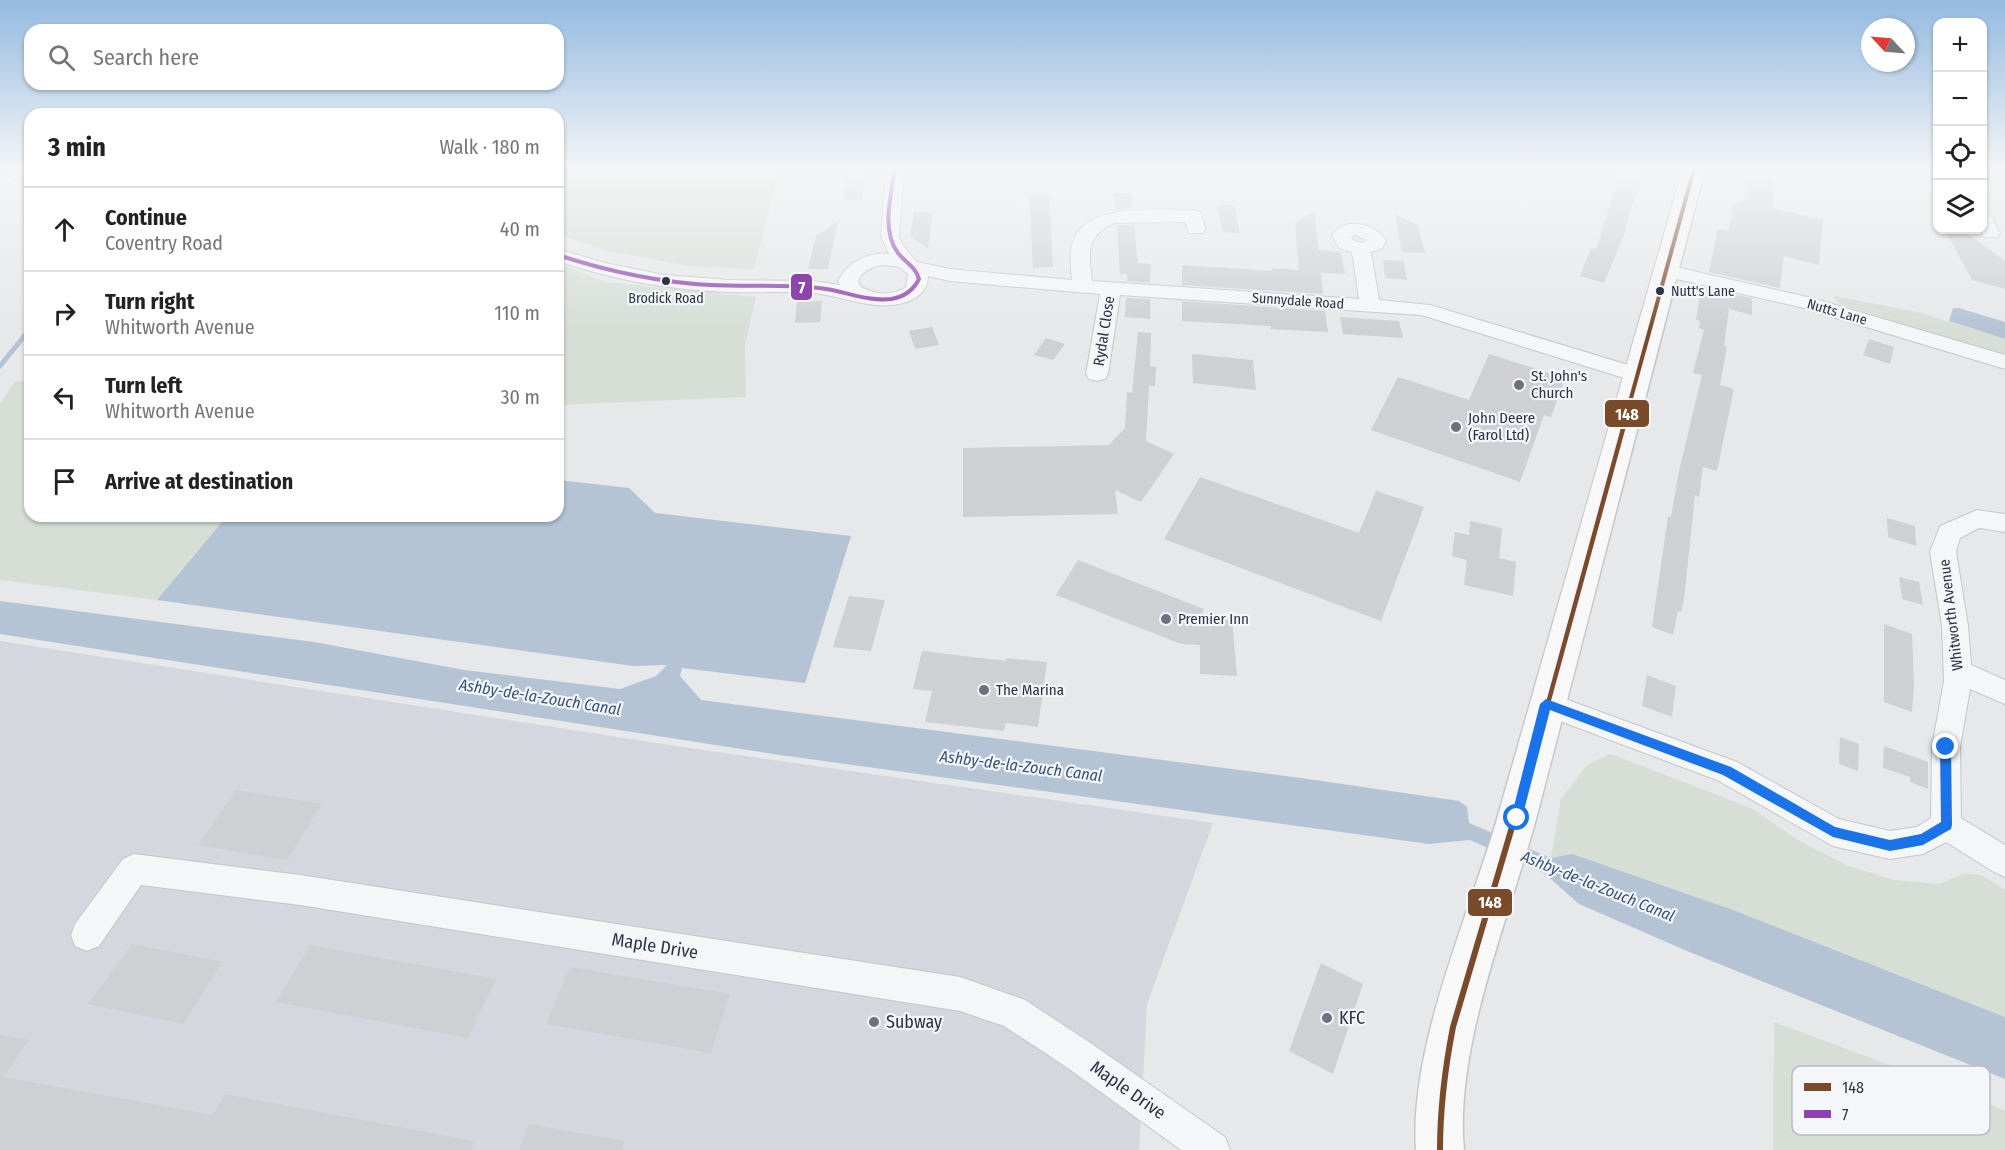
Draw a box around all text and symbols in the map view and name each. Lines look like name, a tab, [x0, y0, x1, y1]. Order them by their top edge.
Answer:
north arrow	[1861, 18, 1915, 72]
map controls	[1933, 18, 1987, 234]
button: +	[1933, 18, 1987, 72]
search box	[24, 24, 564, 90]
icon: search	[45, 41, 78, 74]
text: Search here	[93, 44, 199, 71]
button: −	[1933, 72, 1987, 126]
button: locate	[1933, 126, 1987, 180]
text: 3 min	[48, 132, 106, 163]
text: Walk · 180 m	[439, 135, 540, 159]
button: layers	[1933, 180, 1987, 234]
text: Continue	[105, 204, 187, 231]
icon: ahead	[48, 213, 81, 246]
text: 40 m	[500, 217, 540, 241]
text: Coventry Road	[105, 231, 223, 255]
line badge: 7	[790, 273, 813, 301]
marker: Brodick Road	[660, 275, 672, 287]
text: 7	[799, 278, 806, 297]
place label: Nutt's Lane	[1671, 283, 1735, 300]
marker: Nutt's Lane	[1654, 285, 1666, 297]
text: Turn right	[105, 288, 194, 315]
street label: Sunnydale Road	[1251, 289, 1345, 313]
place label: Brodick Road	[628, 290, 704, 307]
street label: Rydal Close	[1090, 295, 1118, 367]
street label: Nutts Lane	[1805, 295, 1869, 329]
icon: right	[48, 297, 81, 330]
text: 110 m	[494, 301, 540, 325]
text: Whitworth Avenue	[105, 315, 255, 339]
place label: St. John's Church	[1531, 367, 1587, 402]
text: Turn left	[105, 372, 183, 399]
marker: St. John's Church	[1512, 378, 1526, 392]
icon: left	[48, 381, 81, 414]
text: 30 m	[500, 385, 540, 409]
text: Whitworth Avenue	[105, 399, 255, 423]
line badge: 148	[1604, 399, 1650, 428]
text: 148	[1615, 405, 1639, 424]
place label: John Deere (Farol Ltd)	[1468, 409, 1535, 444]
marker: John Deere (Farol Ltd)	[1449, 420, 1463, 434]
icon: arrive	[48, 465, 81, 498]
text: Arrive at destination	[105, 468, 293, 495]
street label: Whitworth Avenue	[1935, 558, 1967, 672]
place label: Premier Inn	[1178, 610, 1249, 628]
marker: Premier Inn	[1159, 612, 1173, 626]
water label: Ashby-de-la-Zouch Canal	[457, 675, 622, 719]
place label: The Marina	[996, 681, 1064, 699]
marker: The Marina	[977, 683, 991, 697]
route end	[1932, 733, 1958, 759]
water label: Ashby-de-la-Zouch Canal	[938, 746, 1103, 785]
route start	[1503, 804, 1529, 830]
water label: Ashby-de-la-Zouch Canal	[1518, 846, 1677, 925]
line badge: 148	[1467, 888, 1513, 917]
text: 148	[1478, 893, 1502, 912]
street label: Maple Drive	[610, 928, 700, 964]
place label: KFC	[1339, 1007, 1365, 1029]
place label: Subway	[886, 1011, 942, 1033]
marker: KFC	[1320, 1011, 1334, 1025]
marker: Subway	[867, 1015, 881, 1029]
street label: Maple Drive	[1086, 1056, 1170, 1124]
legend	[1792, 1066, 1990, 1135]
text: 148	[1842, 1078, 1864, 1097]
text: 7	[1842, 1105, 1849, 1124]

